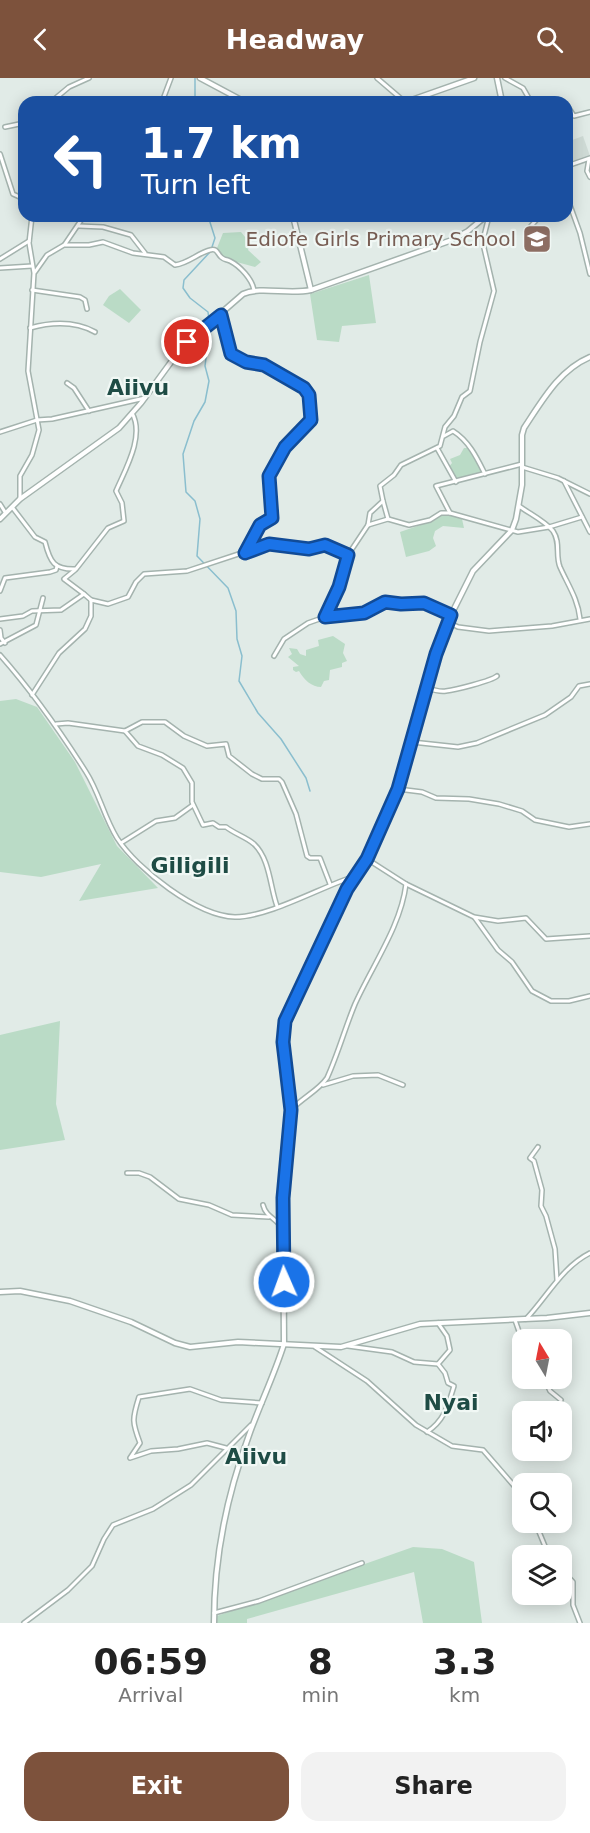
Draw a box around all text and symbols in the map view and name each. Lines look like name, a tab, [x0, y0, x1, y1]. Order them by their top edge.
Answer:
icon: back	[24, 23, 57, 56]
icon: search	[533, 23, 566, 56]
text: Headway	[226, 24, 364, 55]
text: 1.7 km	[141, 119, 302, 168]
icon: left	[42, 120, 120, 198]
text: Turn left	[141, 169, 251, 200]
school or university icon: Ediofe Girls Primary School	[521, 223, 553, 255]
place label: Ediofe Girls Primary School	[246, 227, 516, 251]
pin	[161, 316, 212, 367]
icon: arrive	[170, 325, 203, 358]
district label: Aiivu	[107, 375, 169, 400]
district label: Giligili	[150, 853, 230, 878]
position arrow	[252, 1250, 316, 1314]
north arrow	[512, 1329, 572, 1389]
map controls	[512, 1329, 572, 1605]
district label: Nyai	[423, 1390, 479, 1415]
button: sound	[512, 1401, 572, 1461]
district label: Aiivu	[225, 1444, 287, 1469]
button: search	[512, 1473, 572, 1533]
button: layers	[512, 1545, 572, 1605]
text: 06:59	[93, 1641, 208, 1682]
text: 8	[308, 1641, 333, 1682]
text: 3.3	[433, 1641, 497, 1682]
text: Arrival	[118, 1683, 183, 1707]
text: min	[302, 1683, 339, 1707]
text: km	[449, 1683, 480, 1707]
button: Exit	[24, 1752, 289, 1821]
button: Share	[301, 1752, 566, 1821]

